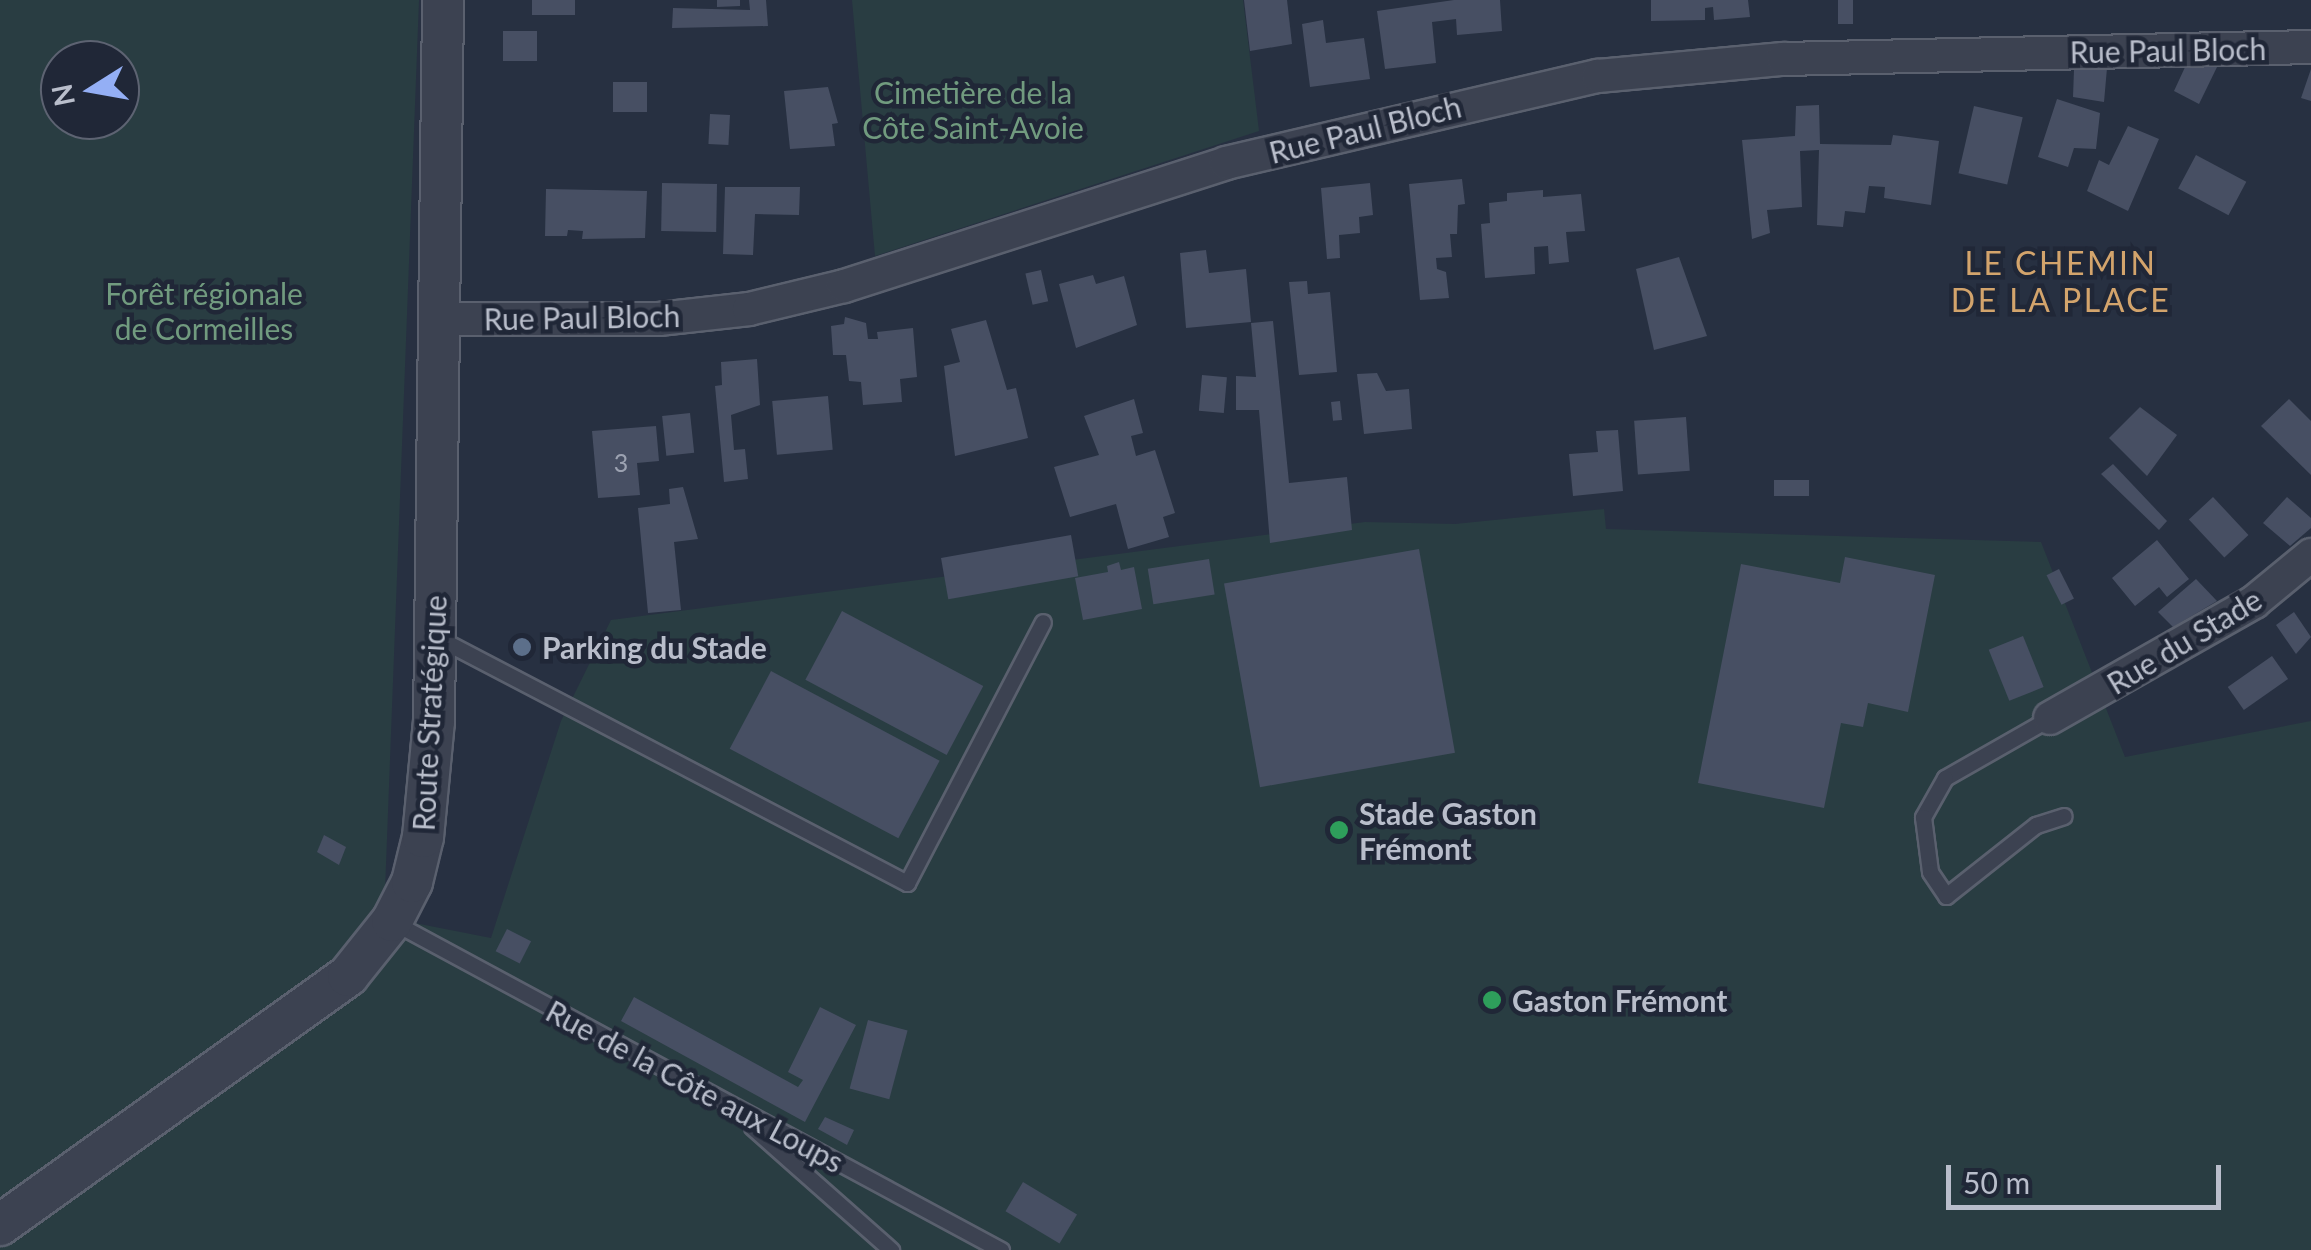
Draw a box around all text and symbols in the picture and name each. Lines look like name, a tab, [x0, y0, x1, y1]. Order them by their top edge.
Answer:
street label: Rue Paul Bloch	[2069, 30, 2267, 70]
north arrow	[40, 40, 140, 140]
park label: Cimetière de la Côte Saint-Avoie	[862, 74, 1084, 144]
text: N	[44, 82, 81, 109]
street label: Rue Paul Bloch	[1265, 88, 1465, 170]
district label: LE CHEMIN DE LA PLACE	[1950, 245, 2172, 320]
park label: Forêt régionale de Cormeilles	[105, 275, 303, 346]
street label: Rue Paul Bloch	[483, 297, 681, 337]
house number: 3	[614, 447, 628, 477]
street label: Rue du Stade	[2100, 581, 2268, 701]
street label: Route Stratégique	[405, 594, 453, 832]
place label: Parking du Stade	[542, 629, 767, 665]
marker: Parking du Stade	[511, 636, 533, 658]
place label: Stade Gaston Frémont	[1359, 795, 1537, 866]
marker: Stade Gaston Frémont	[1328, 819, 1350, 841]
place label: Gaston Frémont	[1512, 982, 1727, 1018]
marker: Gaston Frémont	[1481, 989, 1503, 1011]
street label: Rue de la Côte aux Loups	[540, 992, 850, 1180]
scale bar	[1951, 1145, 2226, 1207]
text: 50 m	[1963, 1164, 2030, 1200]

